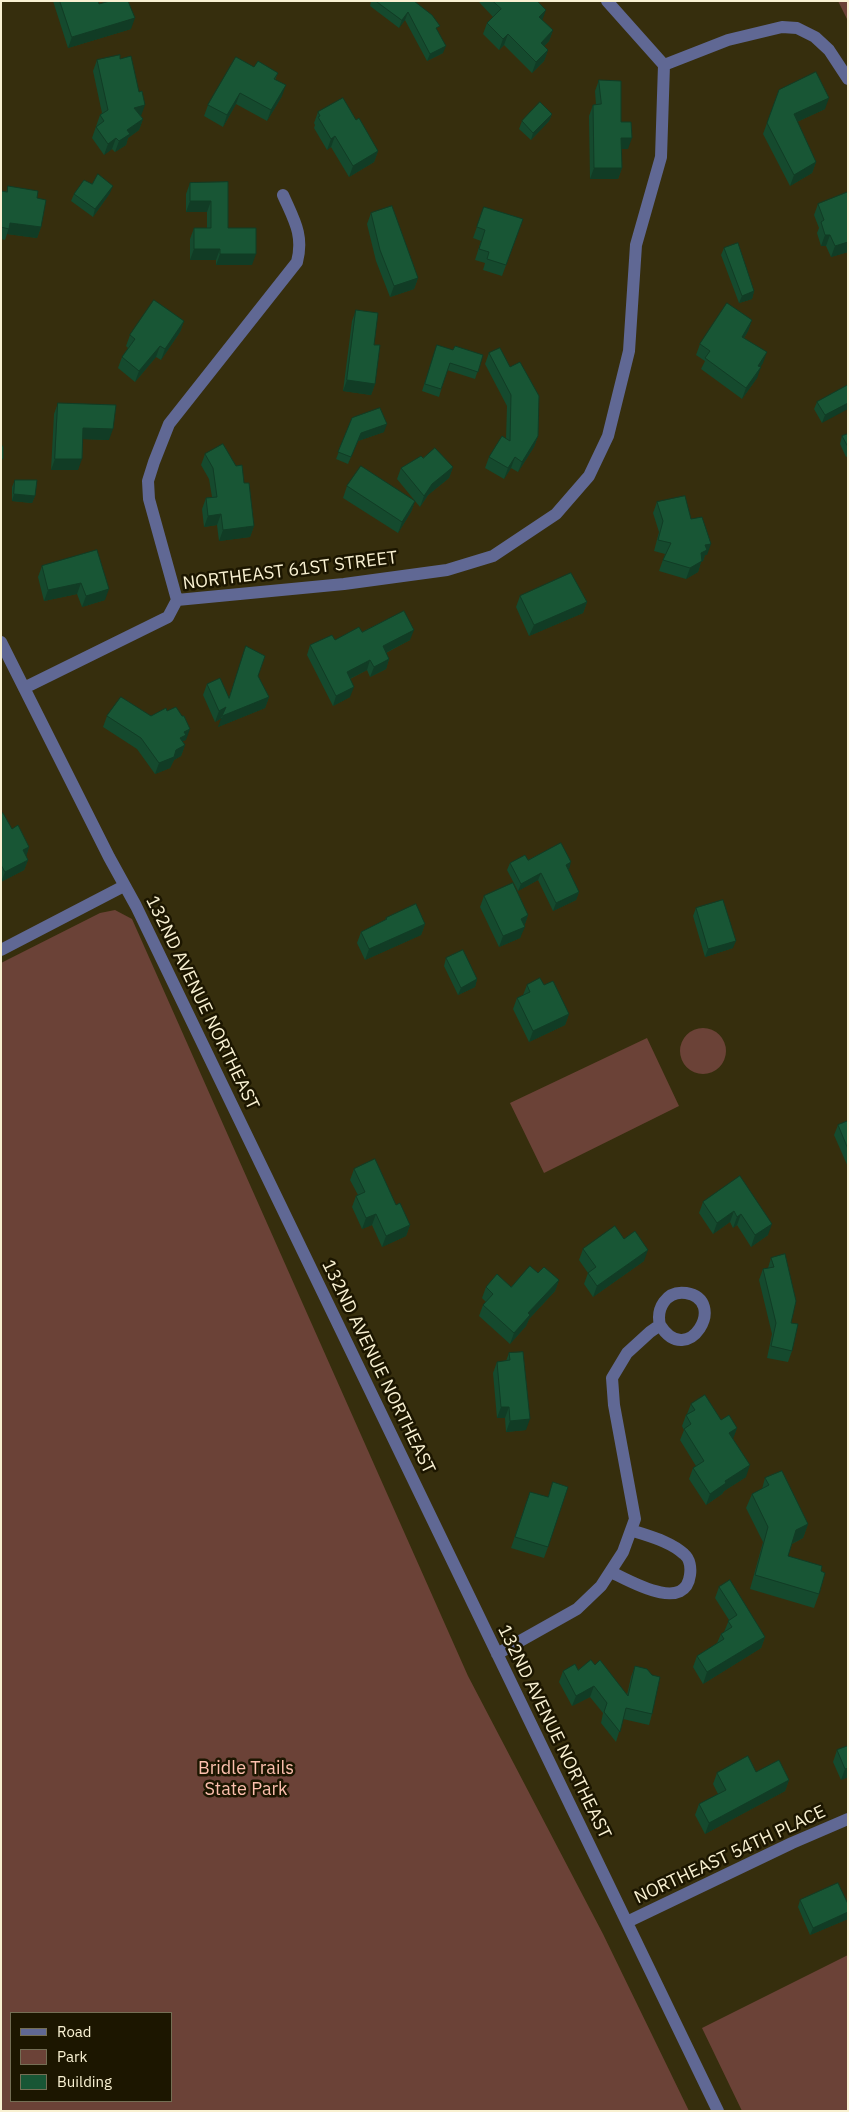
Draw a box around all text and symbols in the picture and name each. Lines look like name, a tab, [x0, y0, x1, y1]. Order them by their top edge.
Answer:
street label: NORTHEAST 61ST STREET	[181, 547, 399, 595]
street label: 132ND AVENUE NORTHEAST	[141, 892, 263, 1114]
street label: 132ND AVENUE NORTHEAST	[317, 1256, 439, 1478]
street label: 132ND AVENUE NORTHEAST	[493, 1621, 615, 1843]
park label: Bridle Trails State Park	[198, 1758, 294, 1800]
street label: NORTHEAST 54TH PLACE	[631, 1801, 829, 1909]
legend	[10, 2012, 172, 2102]
text: Road	[57, 2022, 92, 2041]
text: Park	[57, 2047, 87, 2066]
text: Building	[57, 2072, 112, 2091]

